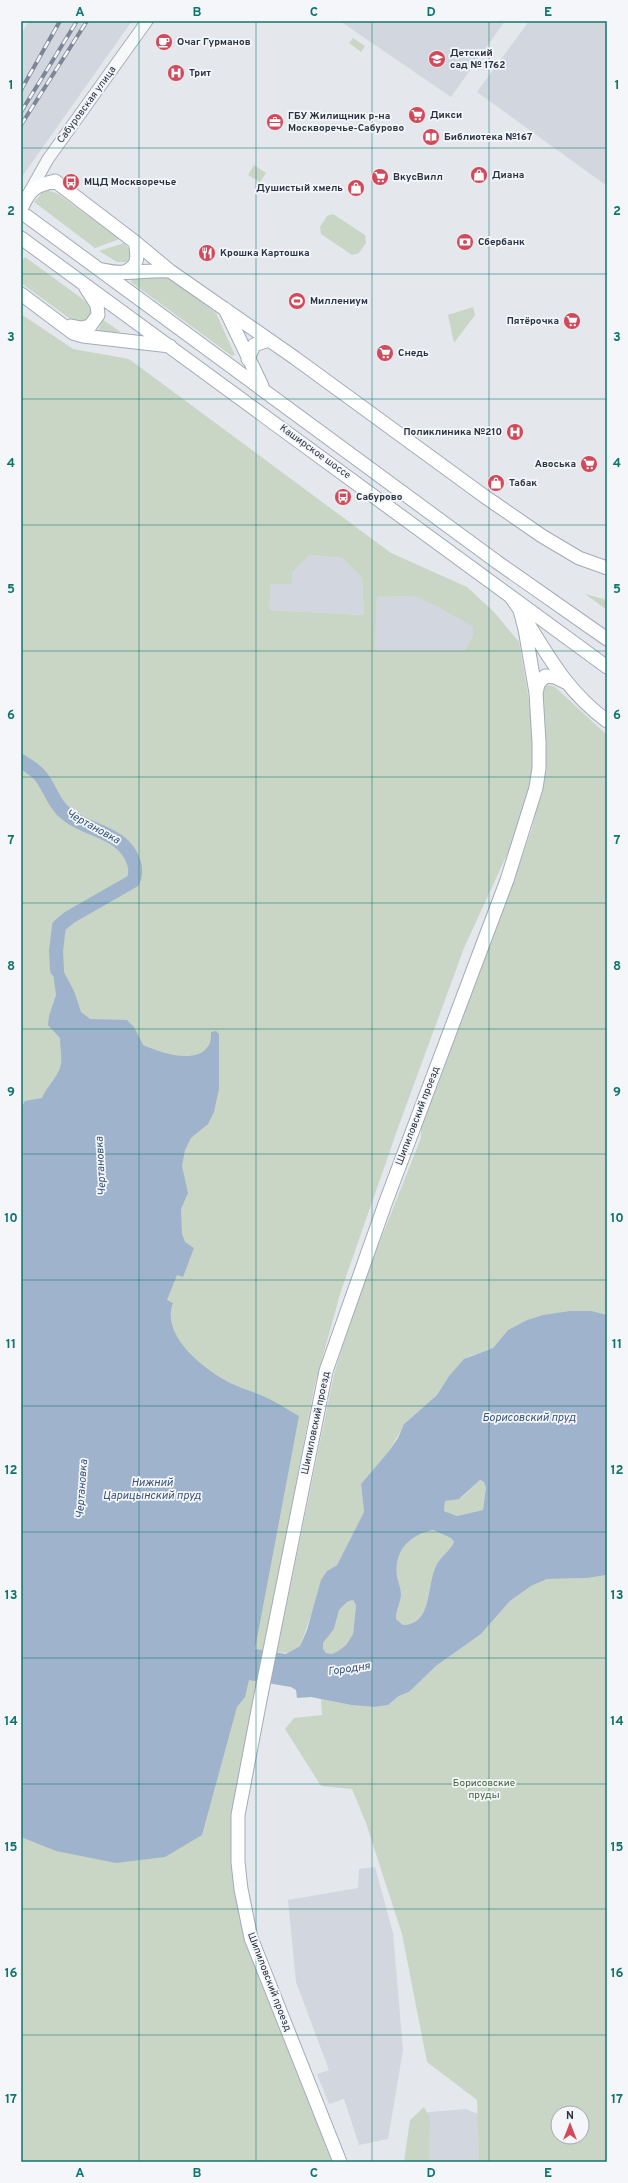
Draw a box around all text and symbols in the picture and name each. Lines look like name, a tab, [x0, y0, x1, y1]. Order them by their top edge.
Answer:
text: A	[75, 5, 85, 21]
text: B	[193, 5, 202, 21]
text: C	[310, 5, 318, 21]
text: D	[426, 5, 436, 21]
text: E	[544, 5, 552, 21]
cafe icon: Очаг Гурманов	[154, 32, 174, 52]
place label: Очаг Гурманов	[177, 36, 251, 49]
place label: Детский сад № 1762	[450, 47, 505, 72]
school or university icon: Детский сад № 1762	[427, 49, 447, 69]
hospital icon: Трит	[166, 63, 186, 83]
street label: Сабуровская улица	[55, 64, 119, 146]
place label: Трит	[189, 67, 211, 80]
text: 1	[8, 78, 14, 94]
text: 1	[614, 78, 620, 94]
supermarket icon: Дикси	[407, 105, 427, 125]
place label: Дикси	[430, 109, 462, 122]
place label: ГБУ Жилищник р-на Москворечье-Сабурово	[288, 110, 404, 135]
office icon: ГБУ Жилищник р-на Москворечье-Сабурово	[265, 112, 285, 132]
library icon: Библиотека №167	[421, 127, 441, 147]
place label: Библиотека №167	[444, 131, 532, 144]
shop icon: Диана	[469, 165, 489, 185]
supermarket icon: ВкусВилл	[370, 167, 390, 187]
place label: Диана	[492, 169, 524, 182]
place label: ВкусВилл	[393, 171, 443, 184]
bus stop icon: МЦД Москворечье	[61, 172, 81, 192]
place label: МЦД Москворечье	[84, 176, 177, 189]
shop icon: Душистый хмель	[346, 178, 366, 198]
place label: Душистый хмель	[256, 182, 343, 195]
text: 2	[7, 204, 15, 220]
text: 2	[613, 204, 621, 220]
bank icon: Сбербанк	[455, 232, 475, 252]
place label: Сбербанк	[478, 236, 525, 249]
restaurant icon: Крошка Картошка	[197, 243, 217, 263]
place label: Крошка Картошка	[220, 247, 310, 260]
sports icon: Миллениум	[287, 291, 307, 311]
place label: Миллениум	[310, 295, 368, 308]
supermarket icon: Пятёрочка	[562, 311, 582, 331]
place label: Пятёрочка	[507, 315, 559, 328]
text: 3	[7, 330, 15, 346]
text: 3	[613, 330, 621, 346]
supermarket icon: Снедь	[375, 343, 395, 363]
place label: Снедь	[398, 347, 429, 360]
street label: Каширское шоссе	[277, 422, 353, 482]
hospital icon: Поликлиника №210	[505, 422, 525, 442]
place label: Поликлиника №210	[403, 426, 502, 439]
supermarket icon: Авоська	[579, 454, 599, 474]
text: 4	[7, 456, 15, 472]
text: 4	[613, 456, 621, 472]
place label: Авоська	[535, 458, 576, 471]
shop icon: Табак	[486, 473, 506, 493]
place label: Табак	[509, 477, 537, 490]
bus stop icon: Сабурово	[333, 487, 353, 507]
place label: Сабурово	[356, 491, 403, 504]
text: 5	[7, 582, 15, 598]
text: 5	[613, 582, 621, 598]
text: 6	[7, 708, 15, 724]
text: 6	[613, 708, 621, 724]
water label: Чертановка	[64, 807, 123, 848]
text: 7	[8, 833, 15, 849]
text: 7	[614, 833, 621, 849]
text: 8	[7, 959, 15, 975]
text: 8	[613, 959, 621, 975]
street label: Шипиловский проезд	[393, 1064, 443, 1167]
text: 9	[7, 1085, 15, 1101]
text: 9	[613, 1085, 621, 1101]
water label: Чертановка	[92, 1136, 110, 1196]
text: 10	[4, 1211, 18, 1227]
text: 10	[610, 1211, 624, 1227]
text: 11	[6, 1337, 16, 1353]
text: 11	[612, 1337, 622, 1353]
street label: Шипиловский проезд	[299, 1370, 333, 1476]
water label: Борисовский пруд	[482, 1411, 576, 1425]
water label: Чертановка	[73, 1459, 91, 1519]
text: 12	[4, 1463, 18, 1479]
text: 12	[610, 1463, 624, 1479]
water label: Нижний Царицынский пруд	[103, 1476, 201, 1503]
text: 13	[5, 1588, 18, 1604]
text: 13	[611, 1588, 624, 1604]
water label: Городня	[327, 1659, 371, 1679]
text: 14	[4, 1714, 18, 1730]
text: 14	[610, 1714, 624, 1730]
park label: Борисовские пруды	[453, 1777, 515, 1802]
text: 15	[4, 1840, 18, 1856]
text: 15	[610, 1840, 624, 1856]
street label: Шипиловский проезд	[244, 1931, 294, 2034]
text: 16	[4, 1966, 18, 1982]
text: 16	[610, 1966, 624, 1982]
text: 17	[5, 2092, 17, 2108]
text: 17	[611, 2092, 623, 2108]
north arrow	[550, 2105, 590, 2145]
text: N	[566, 2109, 574, 2123]
text: A	[75, 2166, 85, 2182]
text: B	[193, 2166, 202, 2182]
text: C	[310, 2166, 318, 2182]
text: D	[426, 2166, 436, 2182]
text: E	[544, 2166, 552, 2182]

